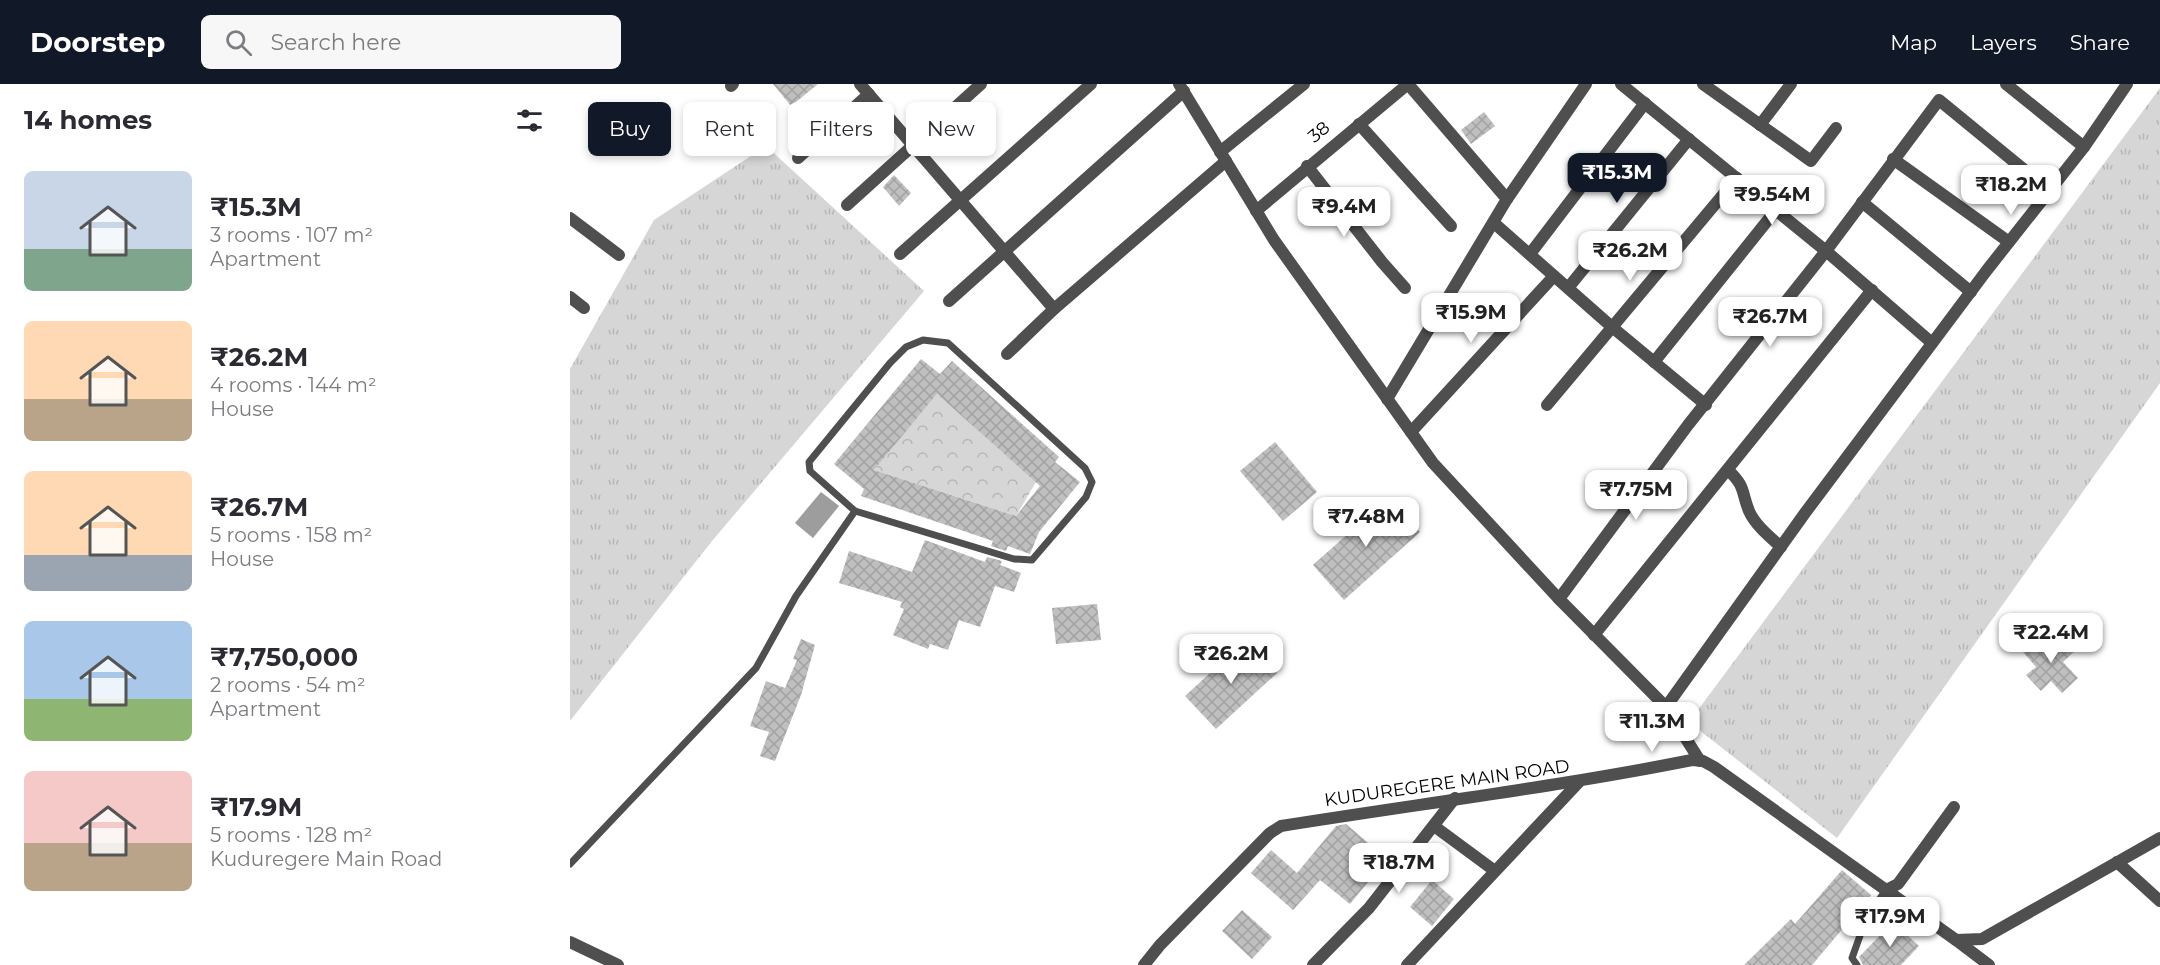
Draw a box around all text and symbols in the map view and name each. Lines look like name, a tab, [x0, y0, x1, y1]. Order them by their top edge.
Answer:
search box	[201, 15, 621, 69]
text: Doorstep	[30, 25, 165, 59]
icon: search	[222, 26, 255, 59]
text: Search here	[270, 29, 401, 56]
text: Map	[1890, 30, 1937, 55]
text: Layers	[1970, 30, 2037, 55]
text: Share	[2070, 30, 2130, 55]
chip: Buy	[588, 102, 671, 156]
chip: Rent	[683, 102, 776, 156]
chip: Filters	[788, 102, 894, 156]
chip: New	[906, 102, 996, 156]
text: 14 homes	[24, 104, 152, 136]
icon: filters	[513, 104, 546, 137]
street label: 38	[1304, 117, 1334, 147]
pin: ₹15.3M	[1568, 153, 1666, 204]
text: ₹15.3M	[1582, 160, 1652, 184]
pin: ₹18.2M	[1962, 165, 2060, 216]
text: ₹18.2M	[1975, 172, 2047, 196]
pin: ₹9.54M	[1723, 175, 1821, 226]
text: ₹9.54M	[1734, 182, 1810, 206]
pin: ₹9.4M	[1302, 187, 1386, 238]
text: ₹15.3M	[210, 191, 302, 223]
text: ₹9.4M	[1311, 194, 1377, 218]
icon: home	[72, 195, 144, 267]
text: 3 rooms · 107 m²	[210, 223, 373, 247]
pin: ₹26.2M	[1581, 231, 1679, 282]
text: ₹26.2M	[1592, 238, 1668, 262]
text: Apartment	[210, 247, 321, 271]
pin: ₹15.9M	[1422, 293, 1520, 344]
pin: ₹26.7M	[1721, 297, 1819, 348]
text: ₹15.9M	[1435, 300, 1507, 324]
text: ₹26.7M	[1732, 304, 1808, 328]
text: ₹26.2M	[210, 341, 308, 373]
icon: home	[72, 345, 144, 417]
text: 4 rooms · 144 m²	[210, 373, 377, 397]
text: House	[210, 397, 274, 421]
pin: ₹7.75M	[1587, 470, 1685, 521]
text: ₹7.75M	[1599, 477, 1673, 501]
text: ₹26.7M	[210, 491, 308, 523]
icon: home	[72, 495, 144, 567]
pin: ₹7.48M	[1317, 497, 1415, 548]
text: ₹7.48M	[1327, 504, 1405, 528]
text: 5 rooms · 158 m²	[210, 523, 372, 547]
text: House	[210, 547, 274, 571]
pin: ₹22.4M	[2002, 613, 2100, 664]
text: ₹22.4M	[2013, 620, 2089, 644]
pin: ₹26.2M	[1182, 634, 1280, 685]
text: ₹7,750,000	[210, 641, 358, 673]
text: ₹26.2M	[1193, 641, 1269, 665]
icon: home	[72, 645, 144, 717]
text: 2 rooms · 54 m²	[210, 673, 366, 697]
text: Apartment	[210, 697, 321, 721]
pin: ₹11.3M	[1603, 702, 1701, 753]
text: ₹11.3M	[1619, 709, 1685, 733]
street label: KUDUREGERE MAIN ROAD	[1323, 755, 1571, 811]
text: ₹17.9M	[210, 791, 302, 823]
icon: home	[72, 795, 144, 867]
text: 5 rooms · 128 m²	[210, 823, 372, 847]
pin: ₹18.7M	[1350, 843, 1448, 894]
text: Kuduregere Main Road	[210, 847, 442, 871]
text: ₹18.7M	[1363, 850, 1435, 874]
pin: ₹17.9M	[1841, 897, 1939, 948]
text: ₹17.9M	[1855, 904, 1925, 928]

